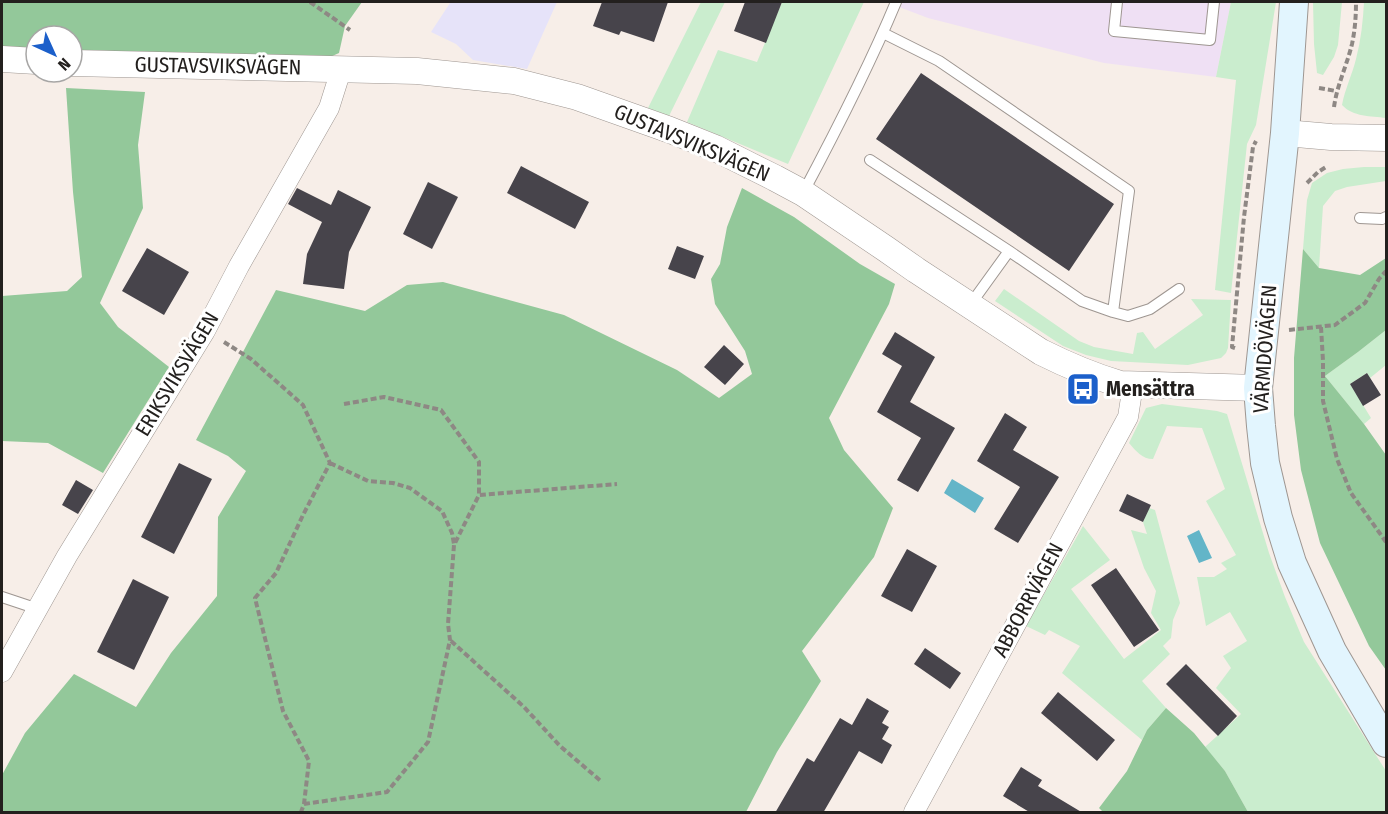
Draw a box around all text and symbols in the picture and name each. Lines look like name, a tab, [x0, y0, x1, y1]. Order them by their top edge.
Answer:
north arrow	[24, 24, 84, 84]
street label: GUSTAVSVIKSVÄGEN	[134, 52, 302, 80]
text: N	[54, 54, 74, 74]
street label: GUSTAVSVIKSVÄGEN	[610, 98, 774, 188]
street label: VÄRMDÖVÄGEN	[1248, 284, 1282, 414]
street label: ERIKSVIKSVÄGEN	[130, 307, 224, 441]
bus stop icon: Mensättra	[1065, 371, 1101, 407]
place label: Mensättra	[1106, 376, 1195, 402]
street label: ABBORRVÄGEN	[987, 538, 1069, 662]

